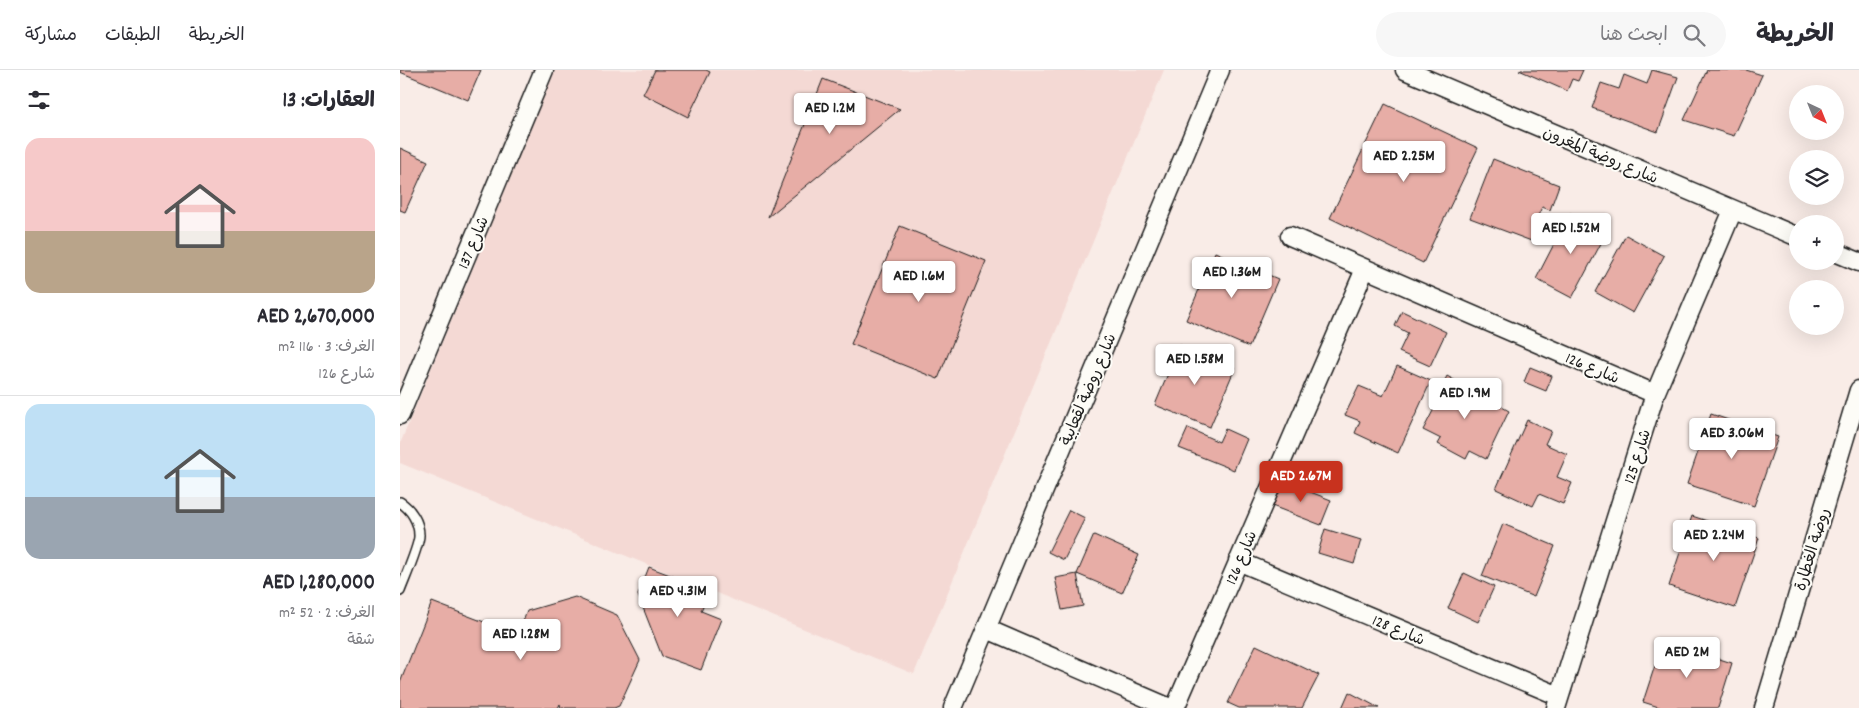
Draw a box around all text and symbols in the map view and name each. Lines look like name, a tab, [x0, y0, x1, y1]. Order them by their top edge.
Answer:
search box	[1376, 12, 1726, 57]
text: الخريطة	[1756, 19, 1834, 53]
icon: search	[1680, 21, 1708, 49]
text: ابحث هنا	[1600, 23, 1668, 50]
text: مشاركة	[25, 24, 77, 49]
text: الطبقات	[105, 24, 161, 49]
text: الخريطة	[189, 24, 245, 49]
north arrow	[1789, 85, 1844, 140]
map controls	[1789, 85, 1844, 335]
icon: filters	[25, 86, 53, 114]
text: العقارات: 13	[282, 87, 375, 117]
pin: AED 1.2M	[778, 92, 882, 135]
text: AED 1.2M	[805, 97, 855, 120]
street label: شارع روضة المغرون	[1539, 122, 1661, 191]
pin: AED 2.25M	[1347, 140, 1461, 183]
text: AED 2.25M	[1373, 145, 1435, 168]
button: layers	[1789, 150, 1844, 205]
icon: home	[155, 171, 245, 261]
pin: AED 1.52M	[1514, 212, 1628, 255]
street label: شارع 137	[453, 213, 496, 273]
button: +	[1789, 215, 1844, 270]
text: AED 1.52M	[1542, 217, 1600, 240]
pin: AED 1.36M	[1175, 256, 1289, 299]
pin: AED 1.6M	[867, 260, 971, 303]
text: AED 1.36M	[1203, 261, 1261, 284]
text: AED 1.6M	[893, 265, 945, 288]
button: −	[1789, 280, 1844, 335]
text: AED 2,670,000	[257, 303, 375, 333]
street label: شارع روضة لقعابية	[1055, 330, 1123, 450]
text: الغرف: 3 · 116 m²	[278, 336, 375, 359]
pin: AED 1.58M	[1138, 344, 1252, 386]
text: AED 1.58M	[1166, 348, 1224, 371]
street label: شارع 126	[1561, 348, 1623, 391]
text: شارع 126	[318, 363, 375, 386]
pin: AED 1.9M	[1413, 378, 1517, 420]
text: AED 1.9M	[1440, 382, 1490, 405]
pin: AED 3.06M	[1675, 418, 1789, 460]
text: AED 3.06M	[1700, 422, 1764, 445]
street label: شارع 125	[1619, 426, 1658, 487]
icon: home	[155, 436, 245, 526]
pin: AED 2.67M	[1244, 460, 1358, 503]
text: AED 2.67M	[1271, 465, 1331, 488]
street label: روضة الغطارة	[1790, 505, 1837, 594]
pin: AED 2.24M	[1657, 520, 1771, 562]
text: AED 2.24M	[1684, 524, 1744, 547]
street label: شارع 126	[1221, 527, 1264, 589]
text: AED 1,280,000	[262, 569, 375, 599]
pin: AED 4.31M	[621, 576, 735, 618]
text: AED 4.31M	[649, 580, 707, 603]
text: الغرف: 2 · 52 m²	[279, 602, 375, 625]
street label: شارع 128	[1368, 610, 1428, 653]
pin: AED 1.28M	[464, 618, 578, 661]
text: AED 1.28M	[493, 623, 549, 646]
text: شقة	[347, 629, 375, 652]
pin: AED 2M	[1646, 636, 1728, 679]
text: AED 2M	[1665, 641, 1709, 664]

